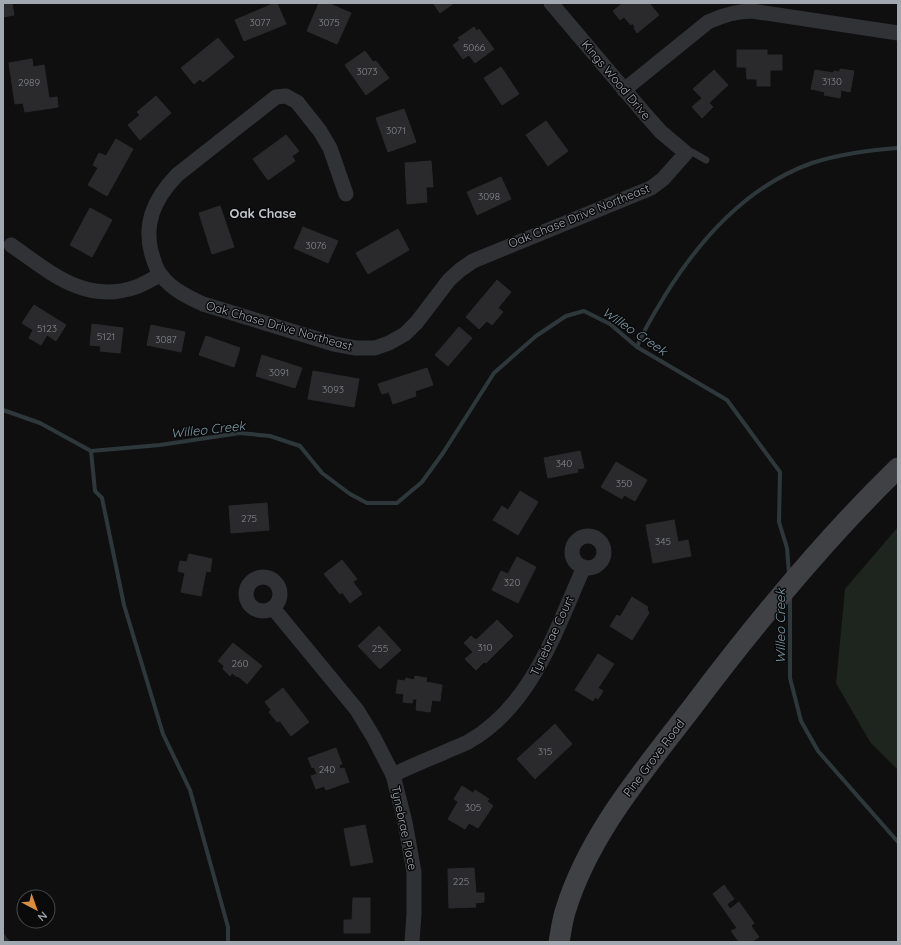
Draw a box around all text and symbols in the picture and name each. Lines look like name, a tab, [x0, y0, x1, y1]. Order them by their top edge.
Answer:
house number: 3077	[250, 16, 270, 29]
house number: 3075	[318, 16, 340, 29]
street label: Kings Wood Drive	[579, 37, 654, 123]
house number: 5066	[463, 41, 486, 54]
house number: 3073	[356, 65, 378, 78]
house number: 3130	[822, 75, 842, 88]
house number: 2989	[18, 76, 40, 89]
house number: 3071	[386, 124, 406, 137]
street label: Oak Chase Drive Northeast	[506, 180, 652, 251]
house number: 3098	[478, 190, 500, 203]
district label: Oak Chase	[230, 205, 297, 221]
house number: 3076	[306, 239, 327, 252]
street label: Oak Chase Drive Northeast	[204, 297, 354, 354]
water label: Willeo Creek	[600, 303, 671, 359]
house number: 5123	[37, 322, 57, 335]
house number: 5121	[97, 330, 115, 343]
house number: 3087	[155, 333, 177, 346]
house number: 3091	[269, 366, 289, 379]
house number: 3093	[322, 383, 344, 396]
water label: Willeo Creek	[170, 417, 247, 441]
house number: 340	[556, 457, 572, 470]
house number: 350	[616, 477, 632, 490]
house number: 275	[241, 512, 257, 525]
house number: 345	[655, 535, 671, 548]
house number: 320	[504, 576, 520, 589]
water label: Willeo Creek	[772, 588, 788, 663]
street label: Tynebrae Court	[527, 593, 577, 678]
house number: 310	[478, 641, 492, 654]
house number: 255	[372, 642, 388, 655]
house number: 260	[232, 657, 248, 670]
street label: Pine Grove Road	[620, 716, 687, 799]
house number: 315	[538, 745, 552, 758]
house number: 240	[319, 763, 335, 776]
street label: Tynebrae Place	[388, 784, 421, 872]
house number: 305	[465, 801, 481, 814]
house number: 225	[453, 875, 469, 888]
north arrow	[16, 889, 56, 929]
text: N	[35, 909, 50, 924]

